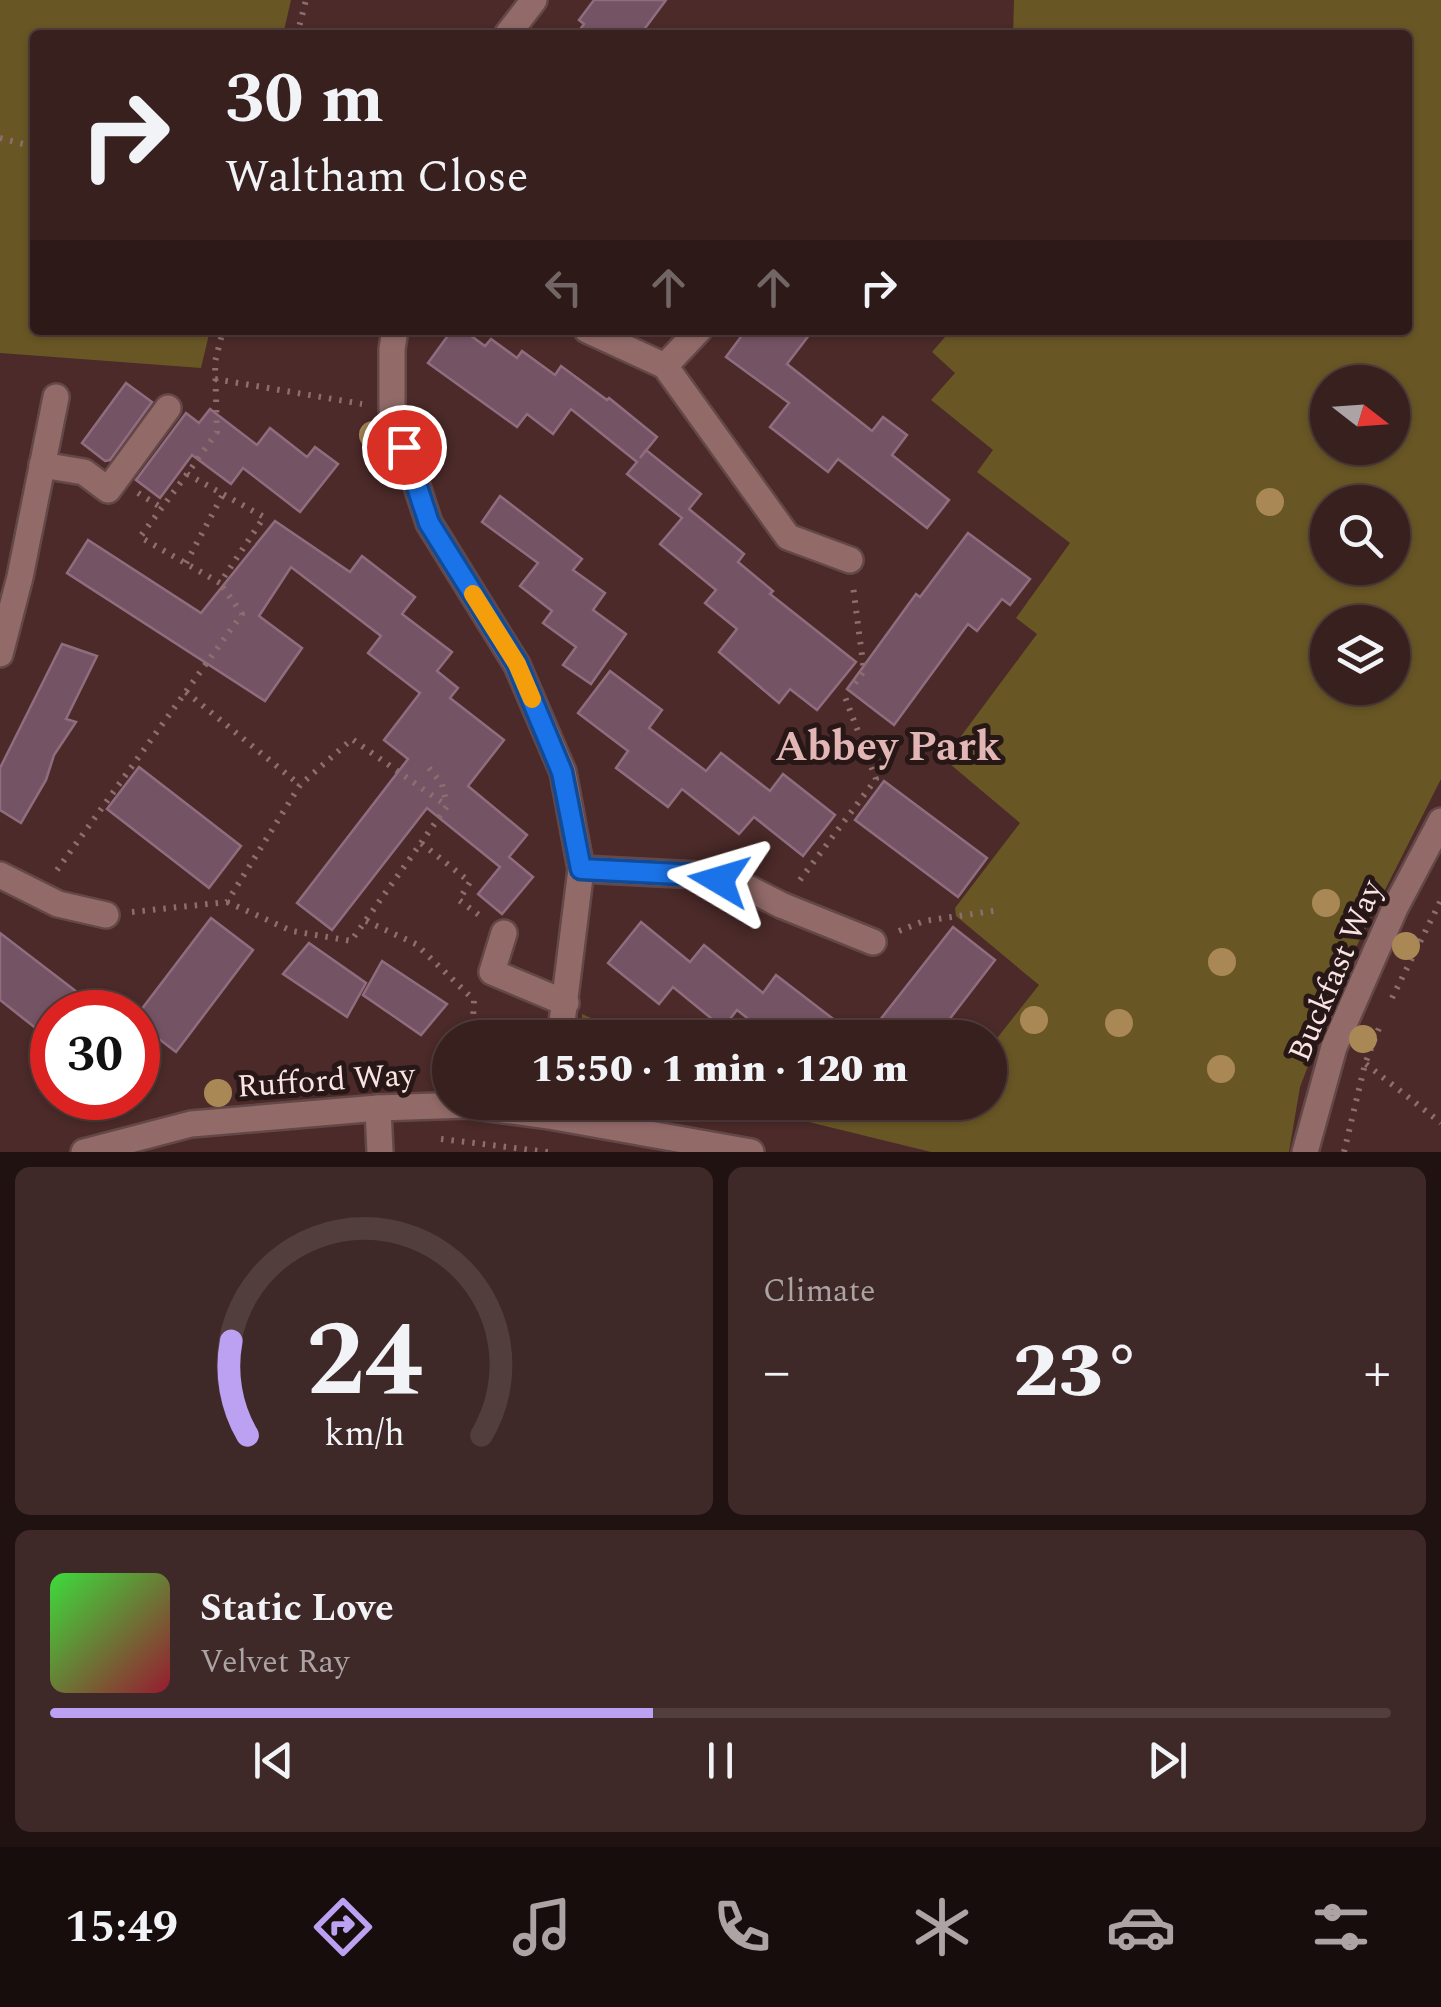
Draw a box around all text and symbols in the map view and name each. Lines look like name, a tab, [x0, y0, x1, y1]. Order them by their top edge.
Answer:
text: 30 m	[225, 47, 384, 153]
icon: right	[60, 70, 190, 200]
text: Waltham Close	[225, 143, 529, 212]
icon: left	[536, 260, 591, 315]
icon: ahead	[641, 260, 696, 315]
icon: ahead	[746, 260, 801, 315]
icon: right	[851, 260, 906, 315]
north arrow	[1310, 365, 1410, 465]
map controls	[1310, 365, 1410, 705]
pin	[362, 405, 447, 490]
icon: arrive	[377, 420, 432, 475]
button: search	[1310, 485, 1410, 585]
button: layers	[1310, 605, 1410, 705]
district label: Abbey Park	[775, 716, 1002, 779]
position arrow	[667, 828, 771, 932]
street label: Buckfast Way	[1276, 871, 1397, 1069]
speed limit sign: 30	[30, 990, 160, 1120]
text: 15:50 · 1 min · 120 m	[531, 1041, 908, 1099]
street label: Rufford Way	[235, 1050, 418, 1112]
text: Climate	[763, 1267, 875, 1316]
text: 24	[306, 1283, 422, 1441]
text: 23°	[1013, 1316, 1141, 1430]
text: −	[763, 1331, 791, 1414]
text: +	[1363, 1331, 1391, 1414]
text: km/h	[324, 1407, 404, 1462]
text: Static Love	[200, 1580, 394, 1638]
text: Velvet Ray	[200, 1638, 349, 1687]
icon: previous	[246, 1733, 301, 1788]
icon: pause	[693, 1733, 748, 1788]
icon: next	[1140, 1733, 1195, 1788]
icon: directions	[308, 1892, 378, 1962]
icon: music	[507, 1892, 577, 1962]
icon: phone	[707, 1892, 777, 1962]
icon: climate	[907, 1892, 977, 1962]
icon: car	[1106, 1892, 1176, 1962]
icon: filters	[1306, 1892, 1376, 1962]
text: 15:49	[65, 1893, 178, 1962]

